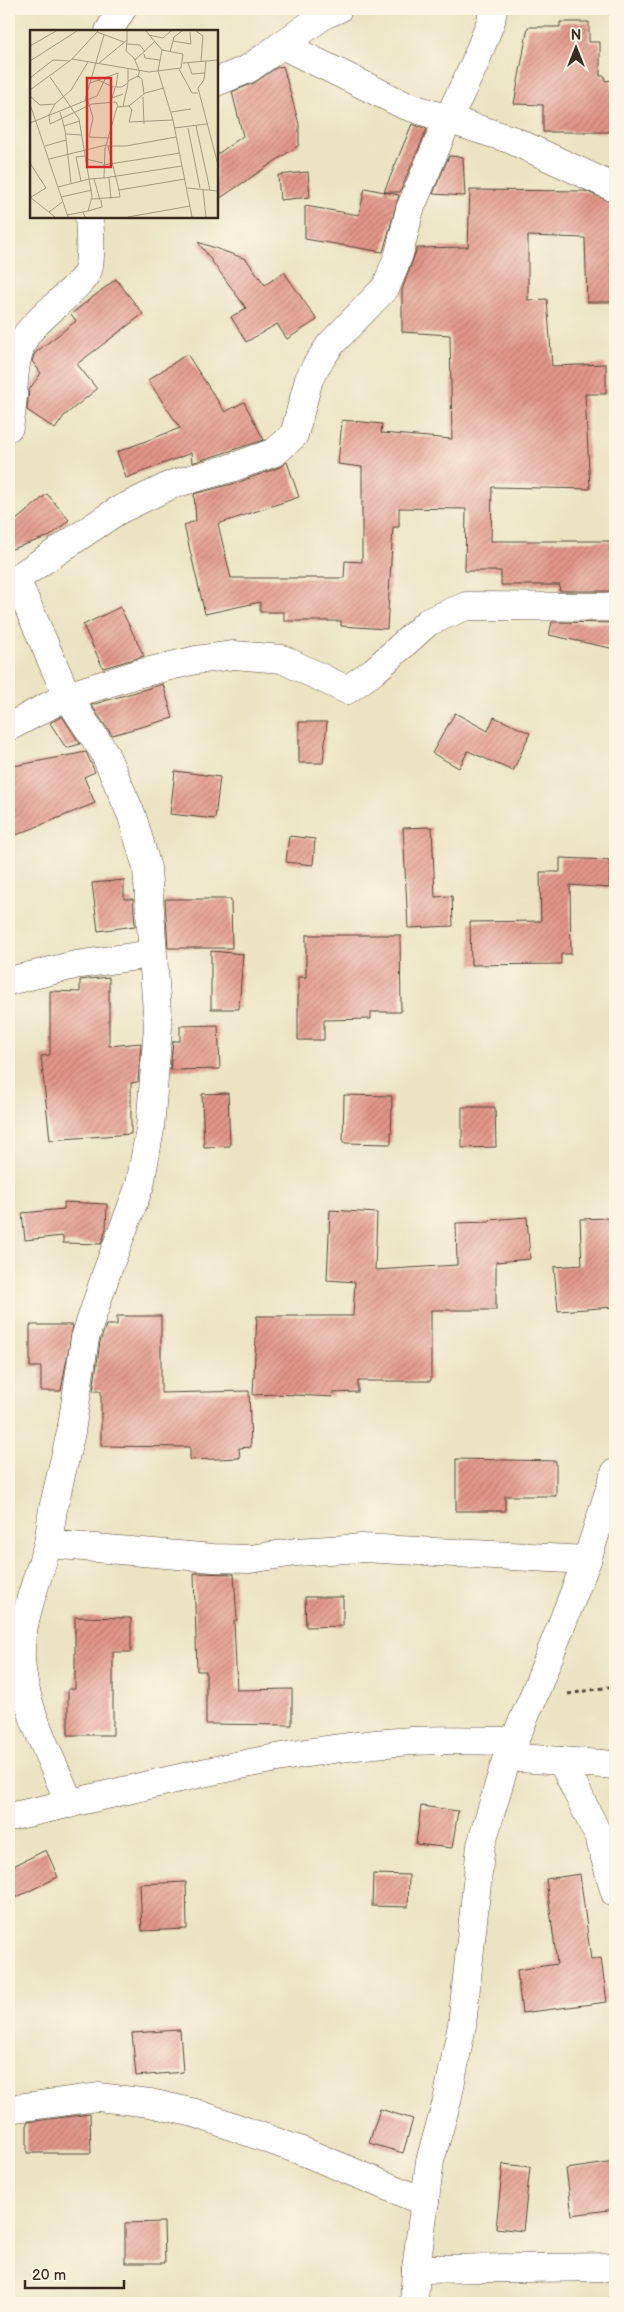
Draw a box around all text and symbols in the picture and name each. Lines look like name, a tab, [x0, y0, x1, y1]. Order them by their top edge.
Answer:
north arrow	[552, 22, 602, 72]
text: N	[571, 27, 581, 44]
inset map	[30, 30, 218, 218]
scale bar	[25, 2257, 124, 2289]
text: 20 m	[32, 2266, 66, 2285]

